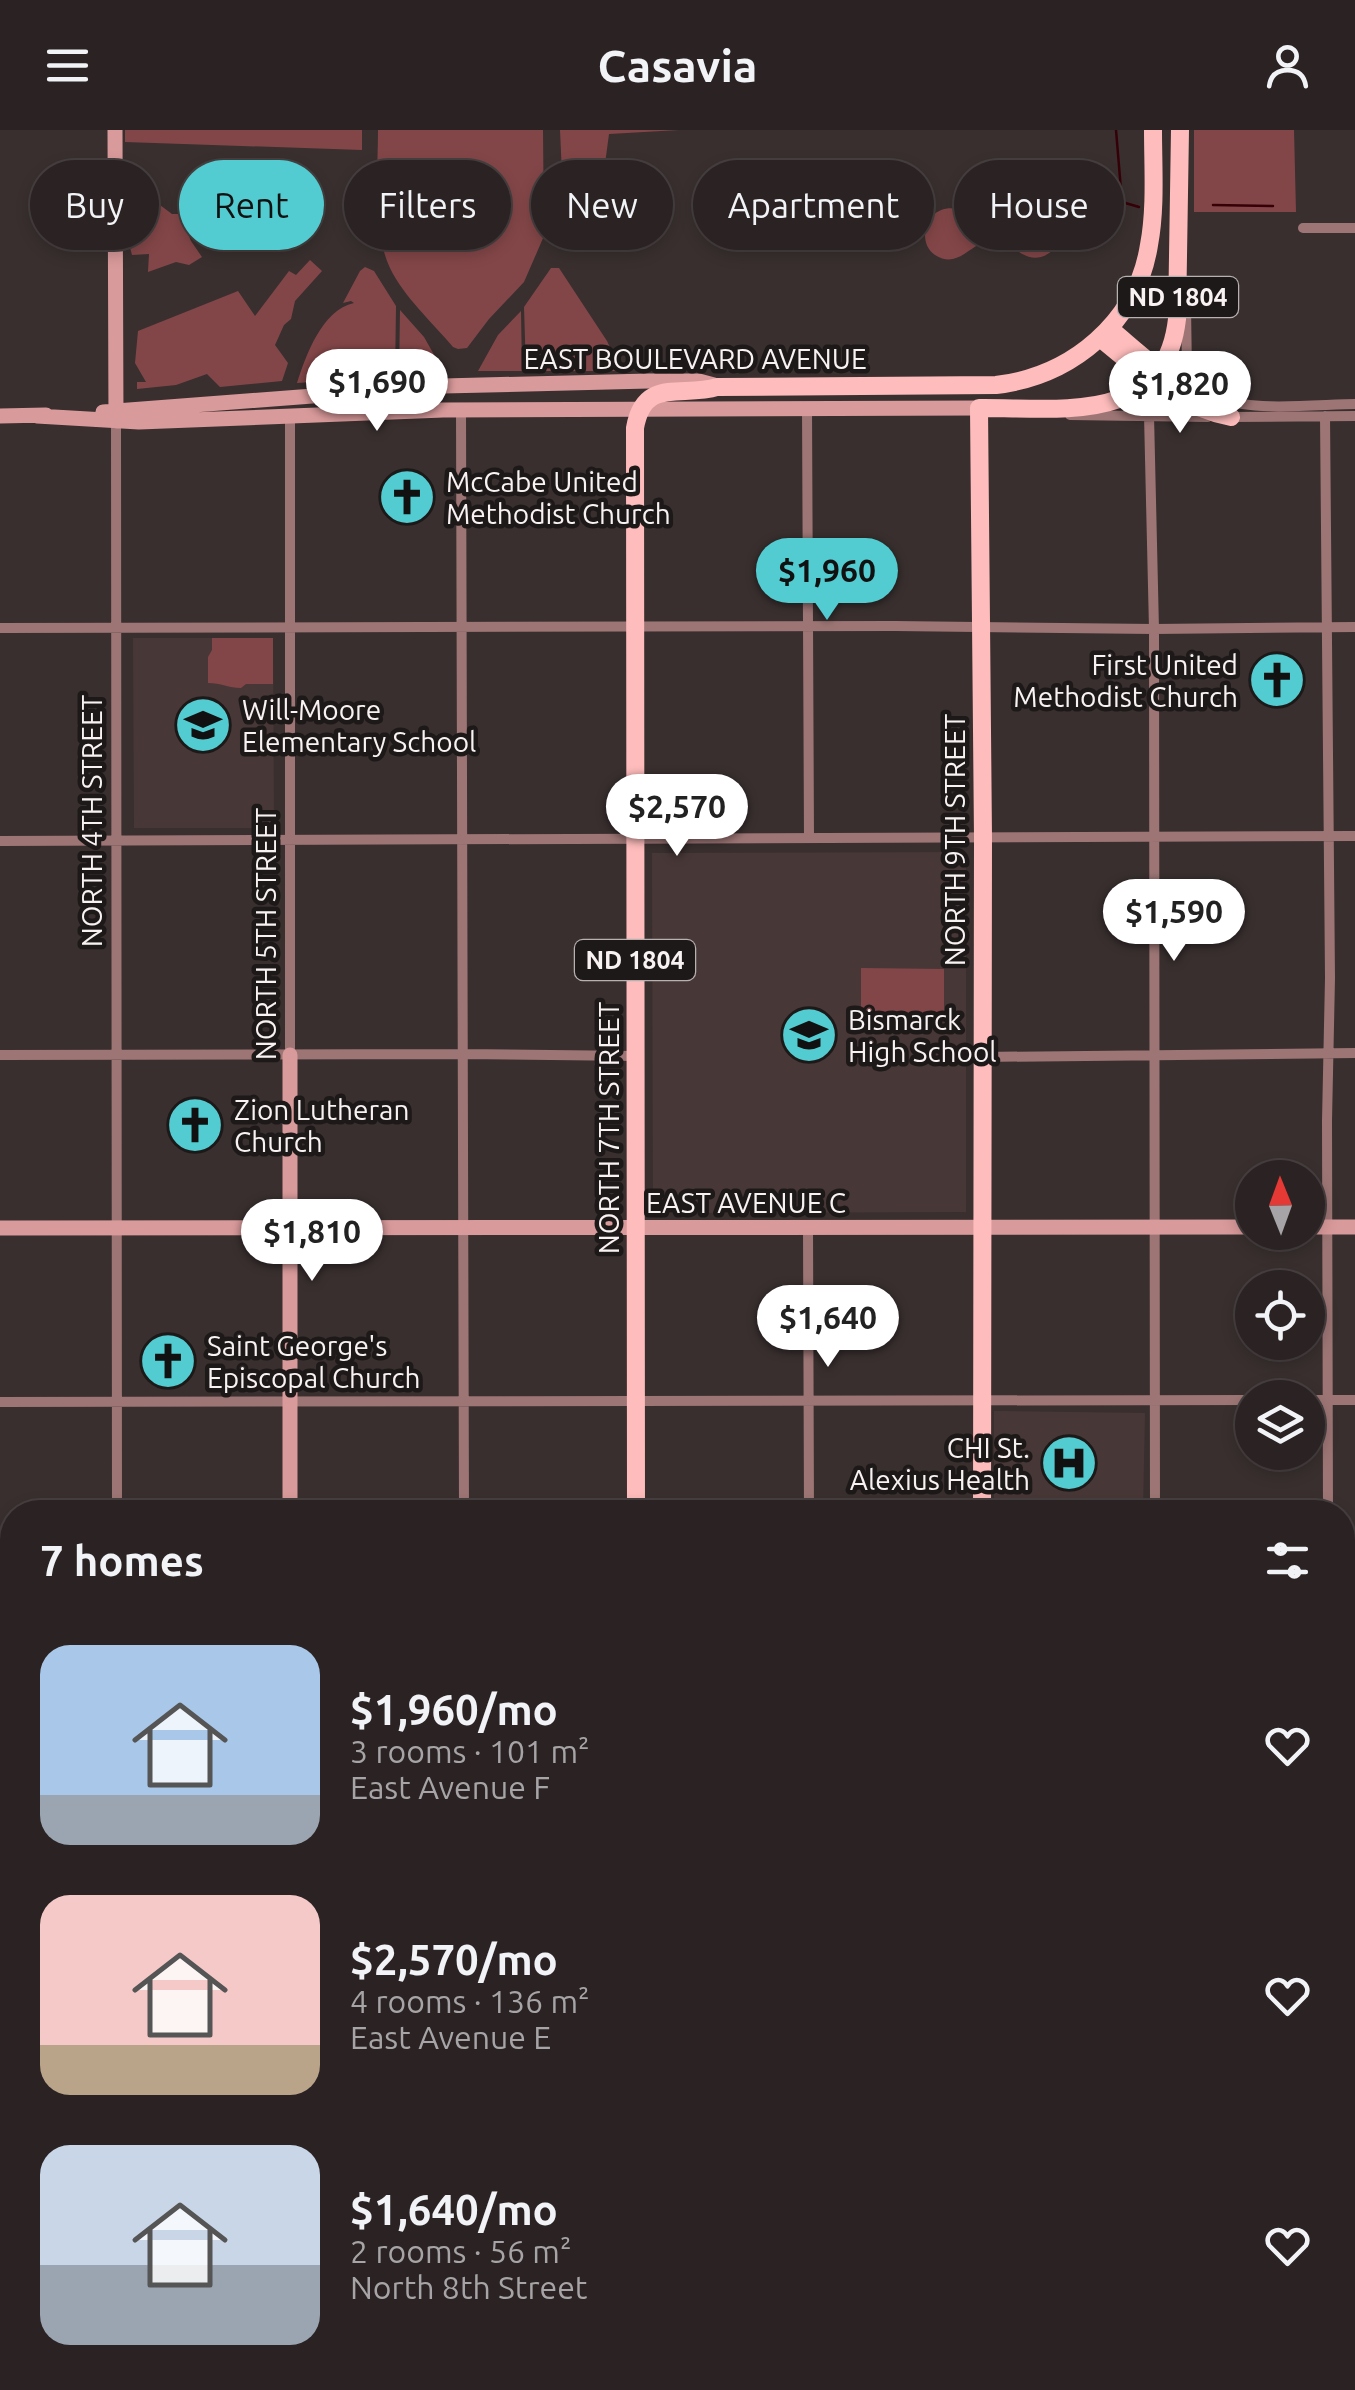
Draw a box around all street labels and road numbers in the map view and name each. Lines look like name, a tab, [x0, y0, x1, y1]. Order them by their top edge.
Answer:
road number: ND 1804	[1118, 277, 1238, 317]
street label: EAST BOULEVARD AVENUE	[523, 343, 867, 374]
street label: NORTH 4TH STREET	[76, 694, 107, 947]
street label: NORTH 9TH STREET	[939, 713, 970, 966]
street label: NORTH 5TH STREET	[250, 807, 281, 1060]
road number: ND 1804	[575, 940, 695, 980]
street label: NORTH 7TH STREET	[593, 1001, 624, 1254]
street label: EAST AVENUE C	[646, 1187, 846, 1218]

